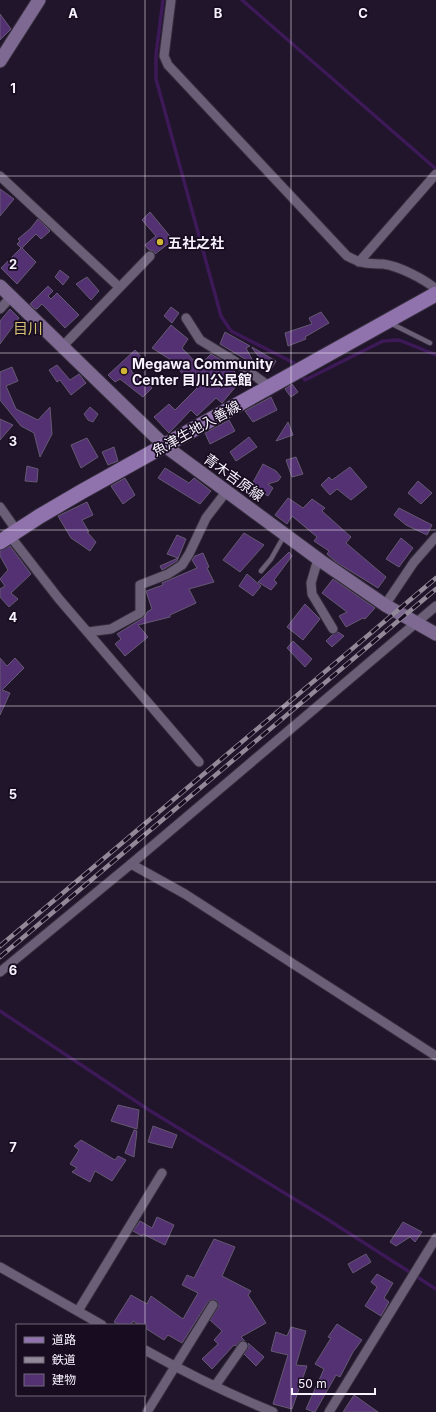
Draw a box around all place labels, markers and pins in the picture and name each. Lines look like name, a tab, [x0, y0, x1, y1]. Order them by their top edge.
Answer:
place label: 五社之社	[168, 234, 224, 251]
marker: 五社之社	[155, 237, 165, 247]
place label: Megawa Community Center 目川公民館	[132, 355, 274, 388]
marker: Megawa Community Center 目川公民館	[119, 366, 129, 376]

